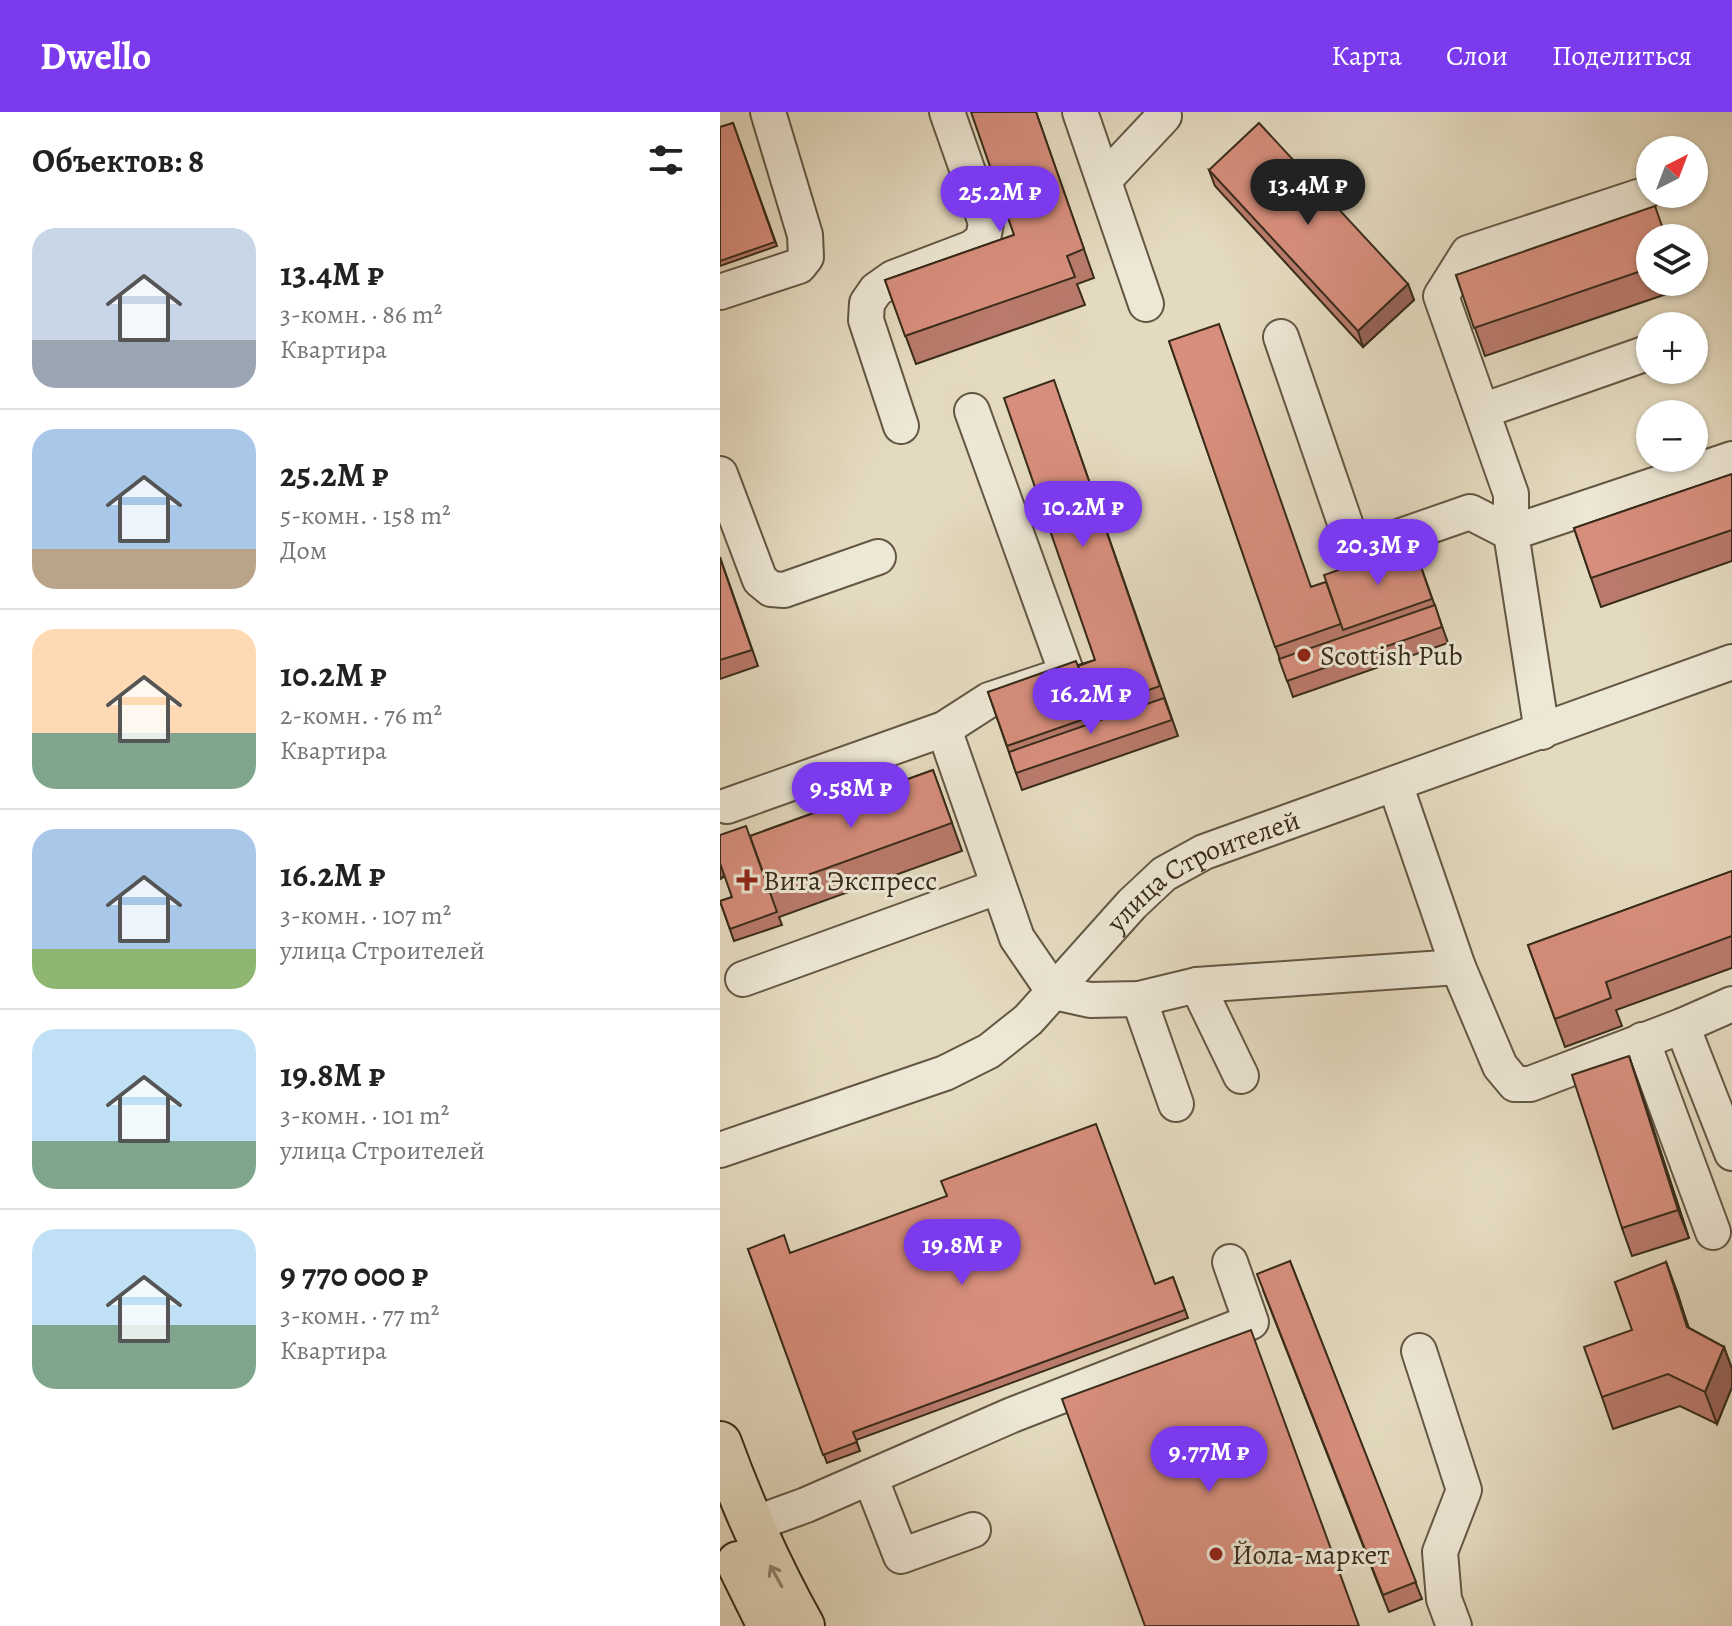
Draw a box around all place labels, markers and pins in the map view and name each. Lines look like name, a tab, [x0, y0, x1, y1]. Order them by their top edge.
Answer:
pin: 13.4M ₽	[1234, 159, 1382, 227]
pin: 25.2M ₽	[926, 166, 1074, 234]
pin: 10.2M ₽	[1009, 481, 1157, 549]
pin: 20.3M ₽	[1304, 519, 1452, 587]
place label: Scottish Pub	[1320, 637, 1463, 675]
marker: Scottish Pub	[1295, 646, 1313, 664]
pin: 16.2M ₽	[1017, 668, 1165, 736]
pin: 9.58M ₽	[777, 762, 925, 830]
place label: Вита Экспресс	[763, 862, 937, 900]
marker: Вита Экспресс	[738, 871, 756, 889]
pin: 19.8M ₽	[888, 1219, 1036, 1287]
pin: 9.77M ₽	[1135, 1426, 1283, 1494]
place label: Йола-маркет	[1232, 1536, 1390, 1574]
marker: Йола-маркет	[1207, 1545, 1225, 1563]

